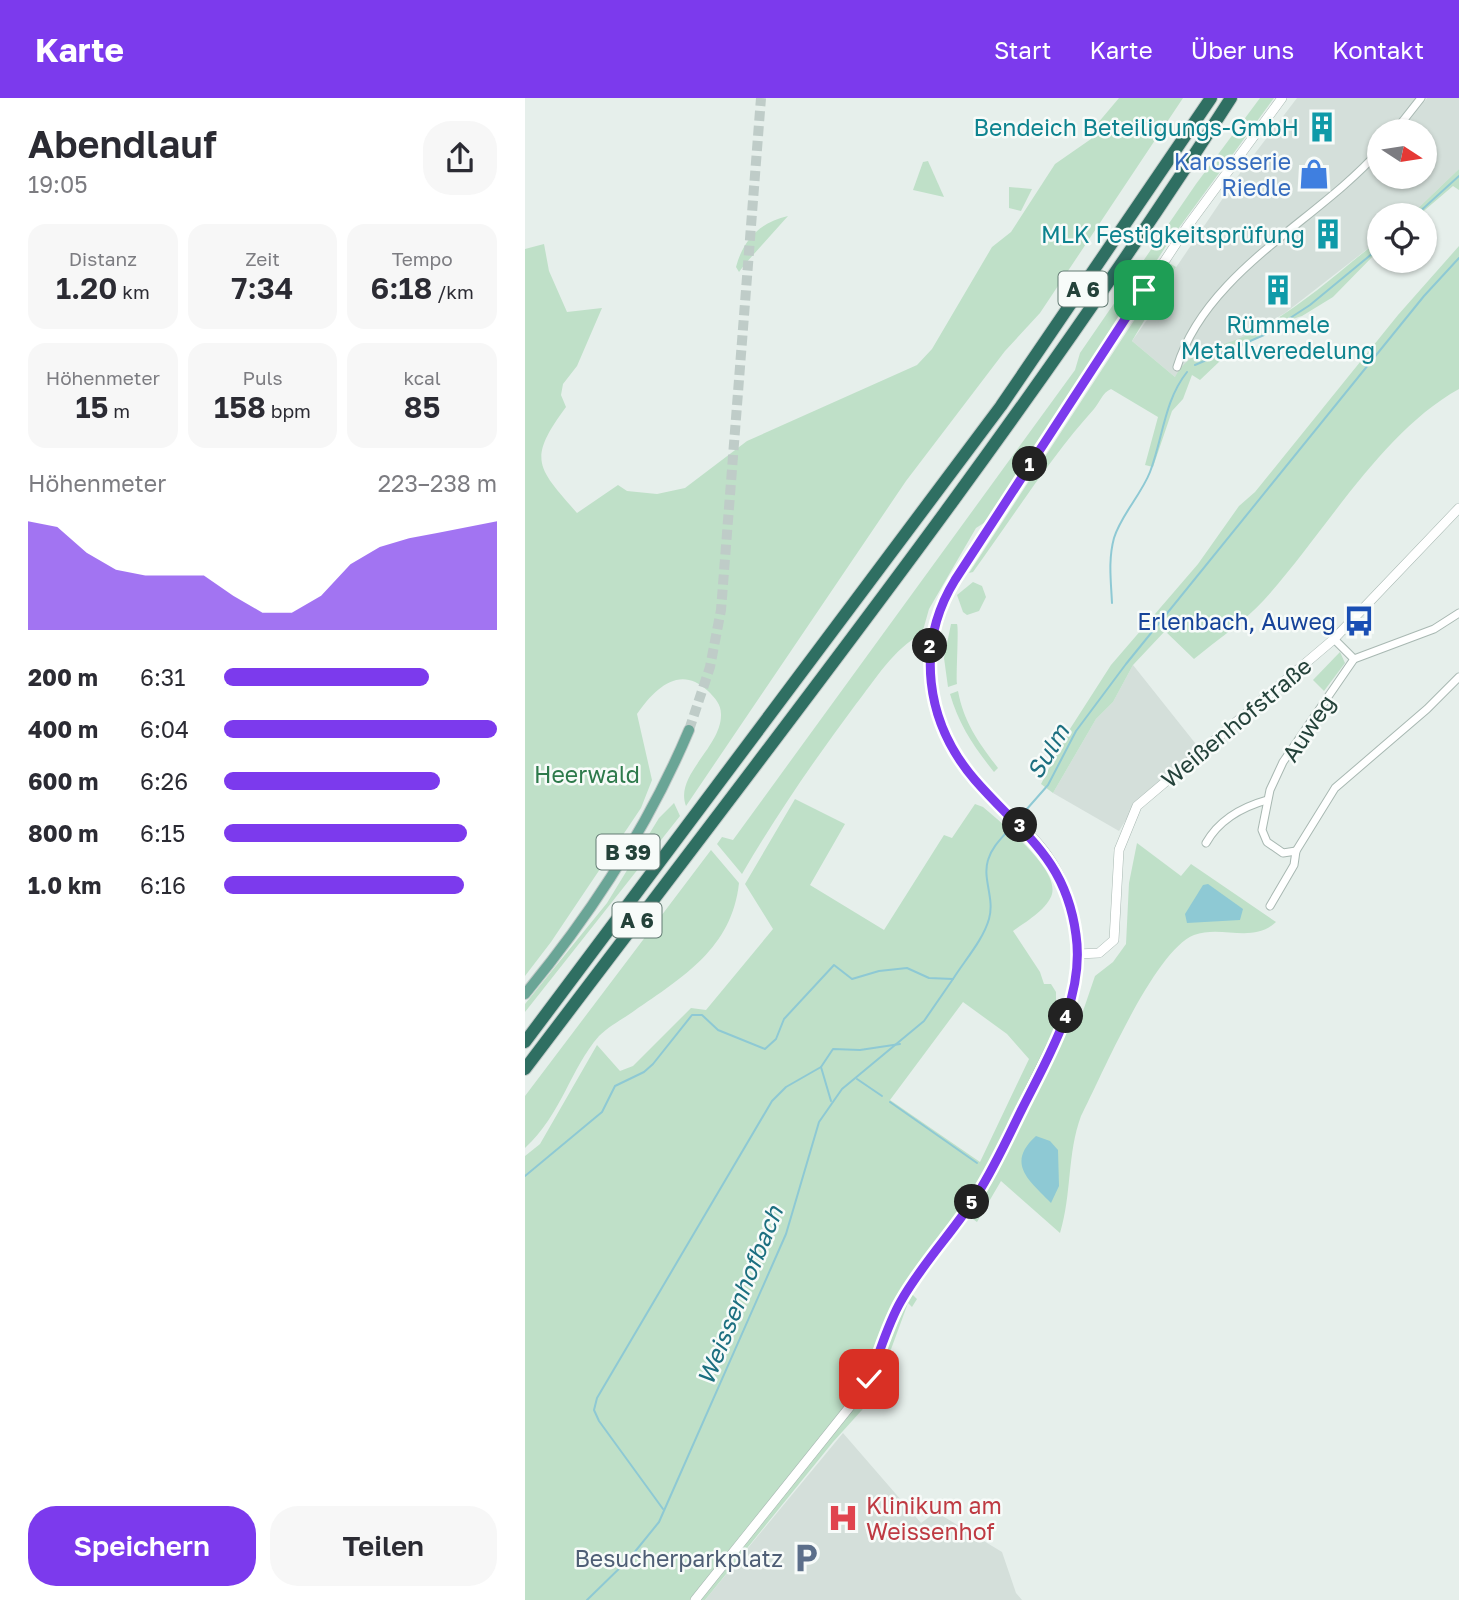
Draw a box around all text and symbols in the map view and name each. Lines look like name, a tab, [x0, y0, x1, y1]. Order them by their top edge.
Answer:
text: Karte	[35, 30, 124, 69]
text: Start	[994, 35, 1051, 64]
text: Karte	[1089, 35, 1153, 64]
text: Über uns	[1191, 35, 1294, 64]
text: Kontakt	[1332, 35, 1424, 64]
building icon: Bendeich Beteiligungs-GmbH	[1305, 110, 1339, 144]
place label: Bendeich Beteiligungs-GmbH	[974, 113, 1299, 141]
north arrow	[1367, 119, 1437, 189]
map controls	[1367, 119, 1437, 273]
text: Abendlauf	[28, 121, 217, 166]
button: share	[423, 121, 497, 195]
place label: Karosserie Riedle	[1174, 147, 1291, 201]
shop icon: Karosserie Riedle	[1297, 157, 1331, 191]
text: 19:05	[28, 170, 88, 198]
button: locate	[1367, 203, 1437, 273]
building icon: MLK Festigkeitsprüfung	[1311, 217, 1345, 251]
place label: MLK Festigkeitsprüfung	[1041, 220, 1305, 248]
text: Distanz	[69, 247, 137, 270]
text: Zeit	[245, 247, 280, 270]
text: Tempo	[392, 247, 453, 270]
pin	[1114, 260, 1174, 320]
text: 1.20	[56, 270, 117, 306]
text: 7:34	[231, 270, 294, 306]
text: 6:18	[370, 270, 432, 306]
icon: arrive	[1125, 271, 1163, 309]
road number: A 6	[1059, 272, 1107, 306]
building icon: Rümmele Metallveredelung	[1261, 273, 1295, 307]
text: km	[117, 280, 150, 303]
text: /km	[432, 280, 474, 303]
place label: Rümmele Metallveredelung	[1181, 310, 1375, 364]
text: Höhenmeter	[46, 366, 160, 389]
text: Puls	[242, 366, 283, 389]
text: kcal	[403, 366, 441, 389]
text: 15	[75, 389, 109, 425]
text: 158	[214, 389, 266, 425]
text: 85	[404, 389, 441, 425]
text: m	[109, 399, 130, 422]
text: bpm	[266, 399, 311, 422]
pin: 1	[1013, 446, 1047, 482]
text: 1	[1025, 452, 1034, 475]
text: Höhenmeter	[28, 469, 166, 497]
text: 223–238 m	[378, 469, 497, 497]
bus stop icon: Erlenbach, Auweg	[1342, 604, 1376, 638]
place label: Erlenbach, Auweg	[1137, 607, 1336, 635]
pin: 2	[913, 628, 947, 664]
text: 2	[924, 634, 935, 657]
street label: Weißenhofstraße	[1155, 651, 1317, 793]
text: 200 m	[28, 663, 98, 691]
text: 6:31	[140, 663, 185, 691]
street label: Auweg	[1275, 689, 1341, 767]
text: 400 m	[28, 715, 98, 743]
text: 6:04	[140, 715, 189, 743]
water label: Sulm	[1019, 717, 1075, 784]
park label: Heerwald	[534, 760, 640, 788]
text: 600 m	[28, 767, 98, 795]
text: 6:26	[140, 767, 188, 795]
pin: 3	[1002, 808, 1037, 842]
text: 3	[1014, 813, 1025, 836]
text: 800 m	[28, 819, 99, 847]
text: 6:15	[140, 819, 185, 847]
road number: B 39	[597, 834, 659, 870]
text: 1.0 km	[28, 871, 101, 899]
text: 6:16	[140, 871, 186, 899]
road number: A 6	[613, 902, 661, 938]
pin: 4	[1049, 998, 1083, 1034]
text: 4	[1060, 1004, 1071, 1027]
pin: 5	[955, 1184, 989, 1220]
text: 5	[966, 1190, 977, 1213]
water label: Weissenhofbach	[690, 1200, 789, 1389]
pin	[839, 1349, 899, 1409]
icon: check	[850, 1360, 888, 1398]
place label: Klinikum am Weissenhof	[866, 1491, 1002, 1545]
hospital icon: Klinikum am Weissenhof	[826, 1501, 860, 1535]
button: Speichern	[28, 1506, 256, 1586]
button: Teilen	[270, 1506, 497, 1586]
parking icon: Besucherparkplatz	[789, 1541, 823, 1575]
place label: Besucherparkplatz	[574, 1544, 783, 1572]

